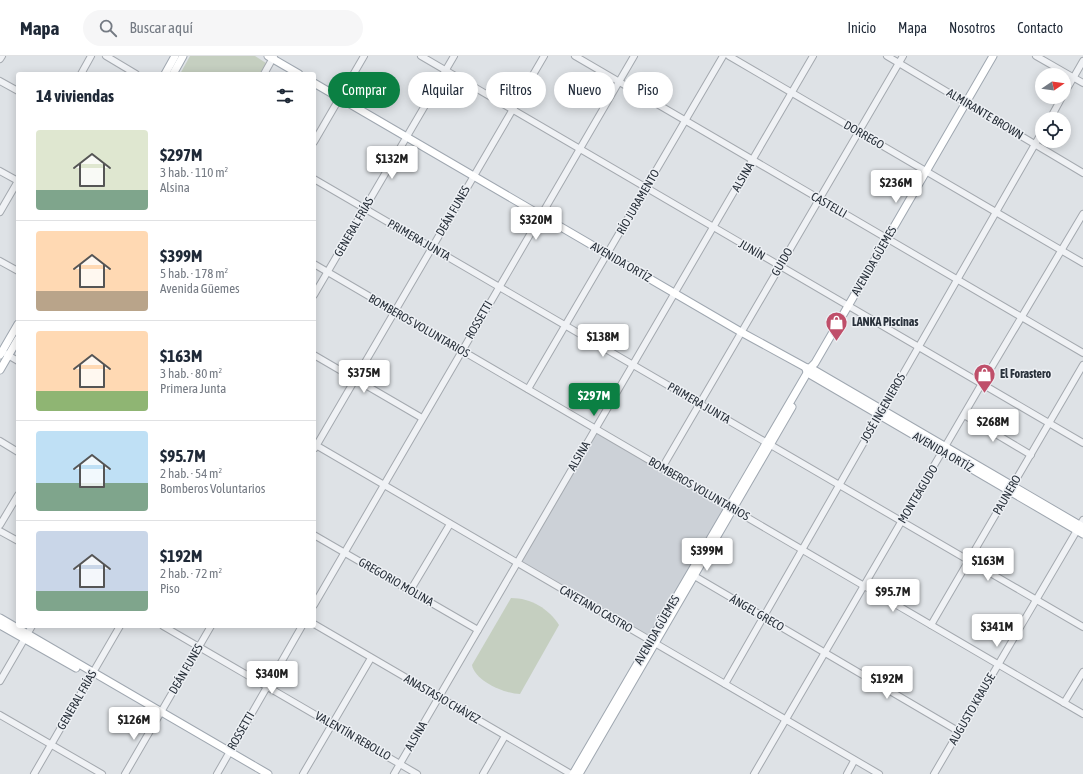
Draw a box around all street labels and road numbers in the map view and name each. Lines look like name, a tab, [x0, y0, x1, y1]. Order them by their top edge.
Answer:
street label: ALMIRANTE BROWN	[944, 86, 1026, 142]
street label: DORREGO	[841, 118, 887, 152]
street label: ALSINA	[729, 160, 757, 194]
street label: RÍO JURAMENTO	[614, 167, 662, 237]
street label: DEÁN FUNES	[433, 183, 473, 239]
street label: CASTELLI	[809, 189, 849, 221]
street label: GENERAL FRÍAS	[331, 195, 377, 259]
street label: PRIMERA JUNTA	[385, 216, 453, 264]
street label: AVENIDA GÜEMES	[848, 224, 900, 298]
street label: JUNÍN	[736, 237, 768, 263]
street label: AVENIDA ORTÍZ	[588, 239, 654, 285]
street label: GUIDO	[768, 245, 796, 279]
street label: BOMBEROS VOLUNTARIOS	[366, 291, 472, 361]
street label: ROSSETTI	[463, 298, 495, 342]
street label: JOSÉ INGENIEROS	[858, 371, 908, 445]
street label: PRIMERA JUNTA	[665, 379, 733, 427]
street label: AVENIDA ORTÍZ	[910, 429, 976, 475]
street label: ALSINA	[565, 439, 593, 473]
street label: BOMBEROS VOLUNTARIOS	[646, 454, 752, 524]
street label: MONTEAGUDO	[895, 462, 941, 526]
street label: PAUNERO	[990, 473, 1024, 517]
street label: GREGORIO MOLINA	[356, 555, 436, 609]
street label: CAYETANO CASTRO	[557, 582, 635, 636]
street label: ÁNGEL GRECO	[727, 592, 787, 634]
street label: AVENIDA GÜEMES	[631, 593, 683, 667]
street label: DEÁN FUNES	[166, 641, 206, 697]
street label: GENERAL FRÍAS	[54, 668, 100, 732]
street label: AUGUSTO KRAUSE	[946, 671, 998, 747]
street label: ANASTASIO CHÁVEZ	[401, 672, 483, 727]
street label: ROSSETTI	[225, 709, 257, 753]
street label: VALENTÍN REBOLLO	[313, 709, 393, 763]
street label: ALSINA	[402, 719, 430, 753]

